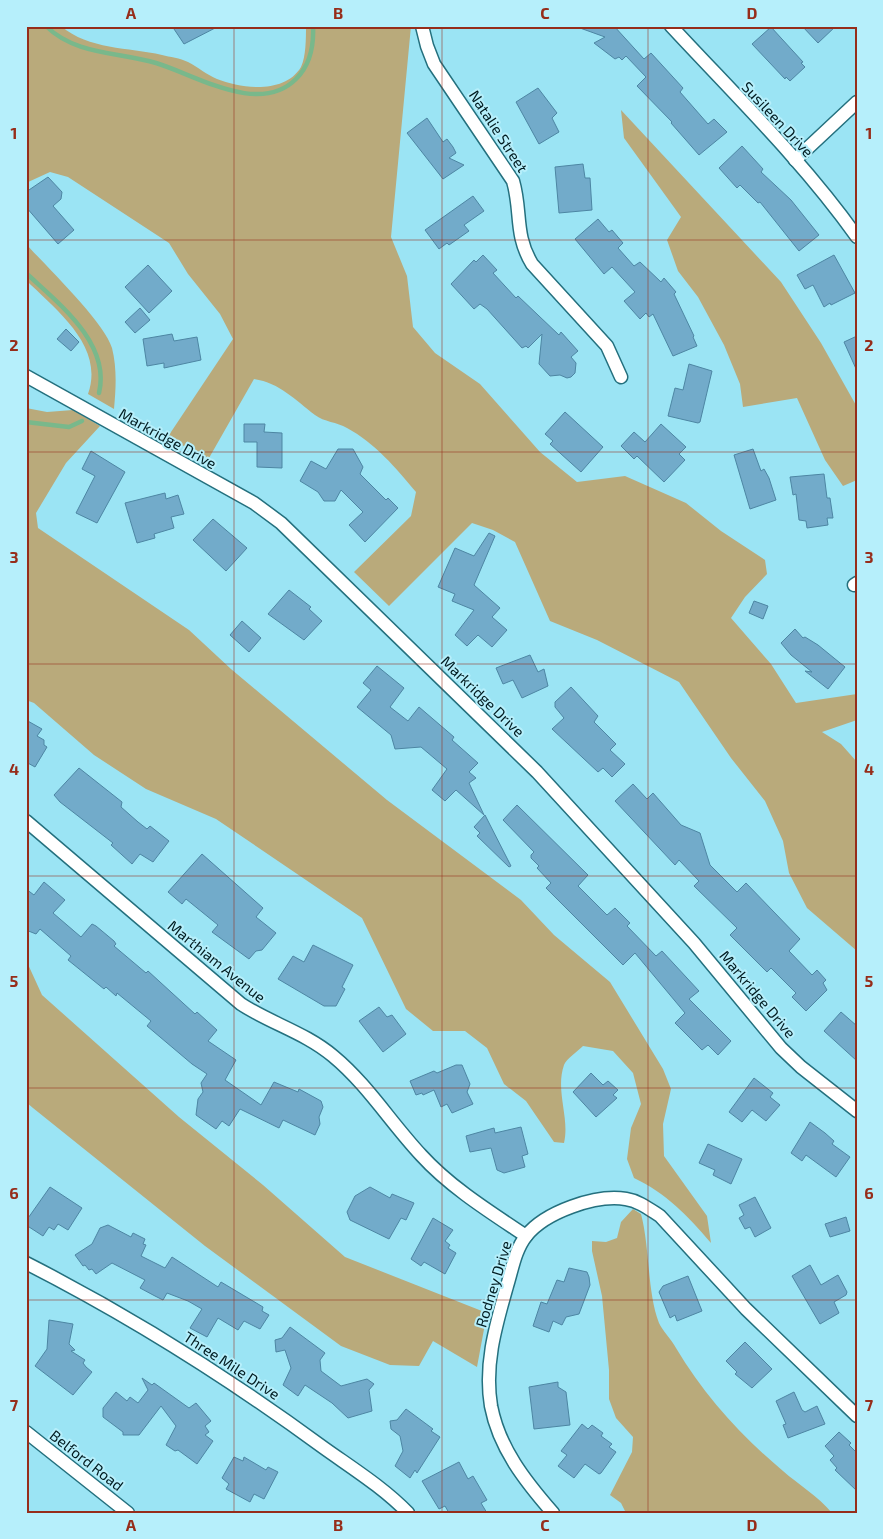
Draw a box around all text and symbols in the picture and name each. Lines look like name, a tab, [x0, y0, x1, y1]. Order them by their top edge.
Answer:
text: A	[126, 3, 137, 22]
text: B	[333, 3, 343, 22]
text: C	[540, 3, 550, 22]
text: D	[747, 3, 758, 22]
street label: Susileen Drive	[738, 78, 818, 160]
street label: Natalie Street	[466, 87, 532, 176]
text: 1	[11, 123, 17, 142]
text: 1	[866, 123, 872, 142]
text: 2	[9, 335, 19, 354]
text: 2	[864, 335, 874, 354]
street label: Markridge Drive	[116, 404, 220, 472]
text: 3	[9, 547, 19, 566]
text: 3	[864, 547, 874, 566]
street label: Markridge Drive	[438, 652, 528, 740]
text: 4	[9, 759, 19, 778]
text: 4	[864, 759, 874, 778]
street label: Marthiam Avenue	[165, 916, 269, 1006]
street label: Markridge Drive	[716, 947, 800, 1041]
text: 5	[10, 971, 19, 990]
text: 5	[865, 971, 874, 990]
text: 6	[9, 1183, 19, 1202]
text: 6	[864, 1183, 874, 1202]
street label: Rodney Drive	[471, 1239, 515, 1329]
street label: Three Mile Drive	[181, 1327, 283, 1403]
text: 7	[10, 1395, 19, 1414]
text: 7	[865, 1395, 874, 1414]
street label: Belford Road	[47, 1426, 127, 1494]
text: A	[126, 1515, 137, 1534]
text: B	[333, 1515, 343, 1534]
text: C	[540, 1515, 550, 1534]
text: D	[747, 1515, 758, 1534]

